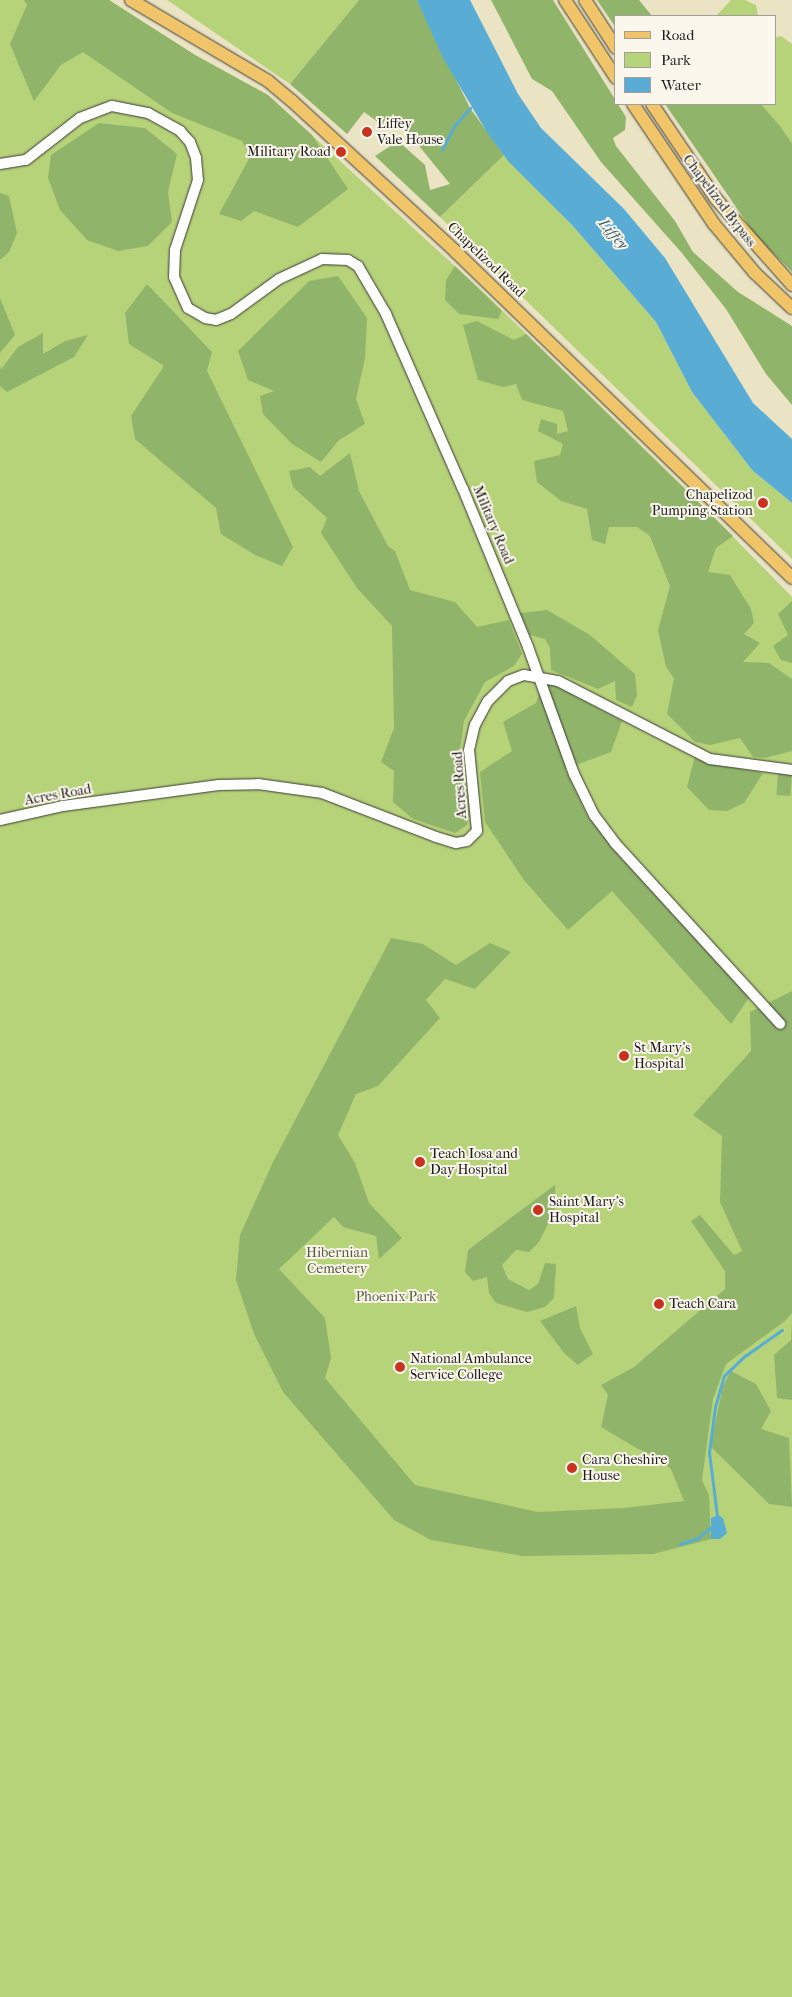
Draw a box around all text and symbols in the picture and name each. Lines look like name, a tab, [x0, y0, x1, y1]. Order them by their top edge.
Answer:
legend	[614, 15, 777, 105]
text: Road	[661, 26, 694, 44]
text: Park	[661, 51, 691, 69]
text: Water	[661, 76, 701, 94]
place label: Liffey Vale House	[377, 116, 443, 148]
marker: Liffey Vale House	[361, 126, 373, 138]
place label: Military Road	[247, 144, 331, 160]
marker: Military Road	[335, 146, 347, 158]
street label: Chapelizod Bypass	[679, 152, 759, 250]
water label: Liffey	[595, 215, 631, 253]
street label: Chapelizod Road	[444, 219, 528, 301]
street label: Military Road	[469, 483, 517, 567]
place label: Chapelizod Pumping Station	[652, 487, 753, 520]
marker: Chapelizod Pumping Station	[757, 497, 769, 509]
street label: Acres Road	[449, 751, 471, 819]
street label: Acres Road	[23, 781, 93, 809]
place label: St Mary's Hospital	[634, 1040, 690, 1072]
marker: St Mary's Hospital	[618, 1050, 630, 1062]
place label: Teach Iosa and Day Hospital	[430, 1146, 518, 1178]
marker: Teach Iosa and Day Hospital	[414, 1156, 426, 1168]
place label: Saint Mary's Hospital	[549, 1194, 624, 1226]
marker: Saint Mary's Hospital	[531, 1203, 545, 1217]
park label: Hibernian Cemetery	[306, 1245, 368, 1278]
park label: Phoenix Park	[356, 1289, 436, 1305]
place label: Teach Cara	[669, 1296, 736, 1312]
marker: Teach Cara	[653, 1298, 665, 1310]
place label: National Ambulance Service College	[410, 1351, 532, 1384]
marker: National Ambulance Service College	[394, 1361, 406, 1373]
place label: Cara Cheshire House	[582, 1452, 667, 1484]
marker: Cara Cheshire House	[566, 1462, 578, 1474]

